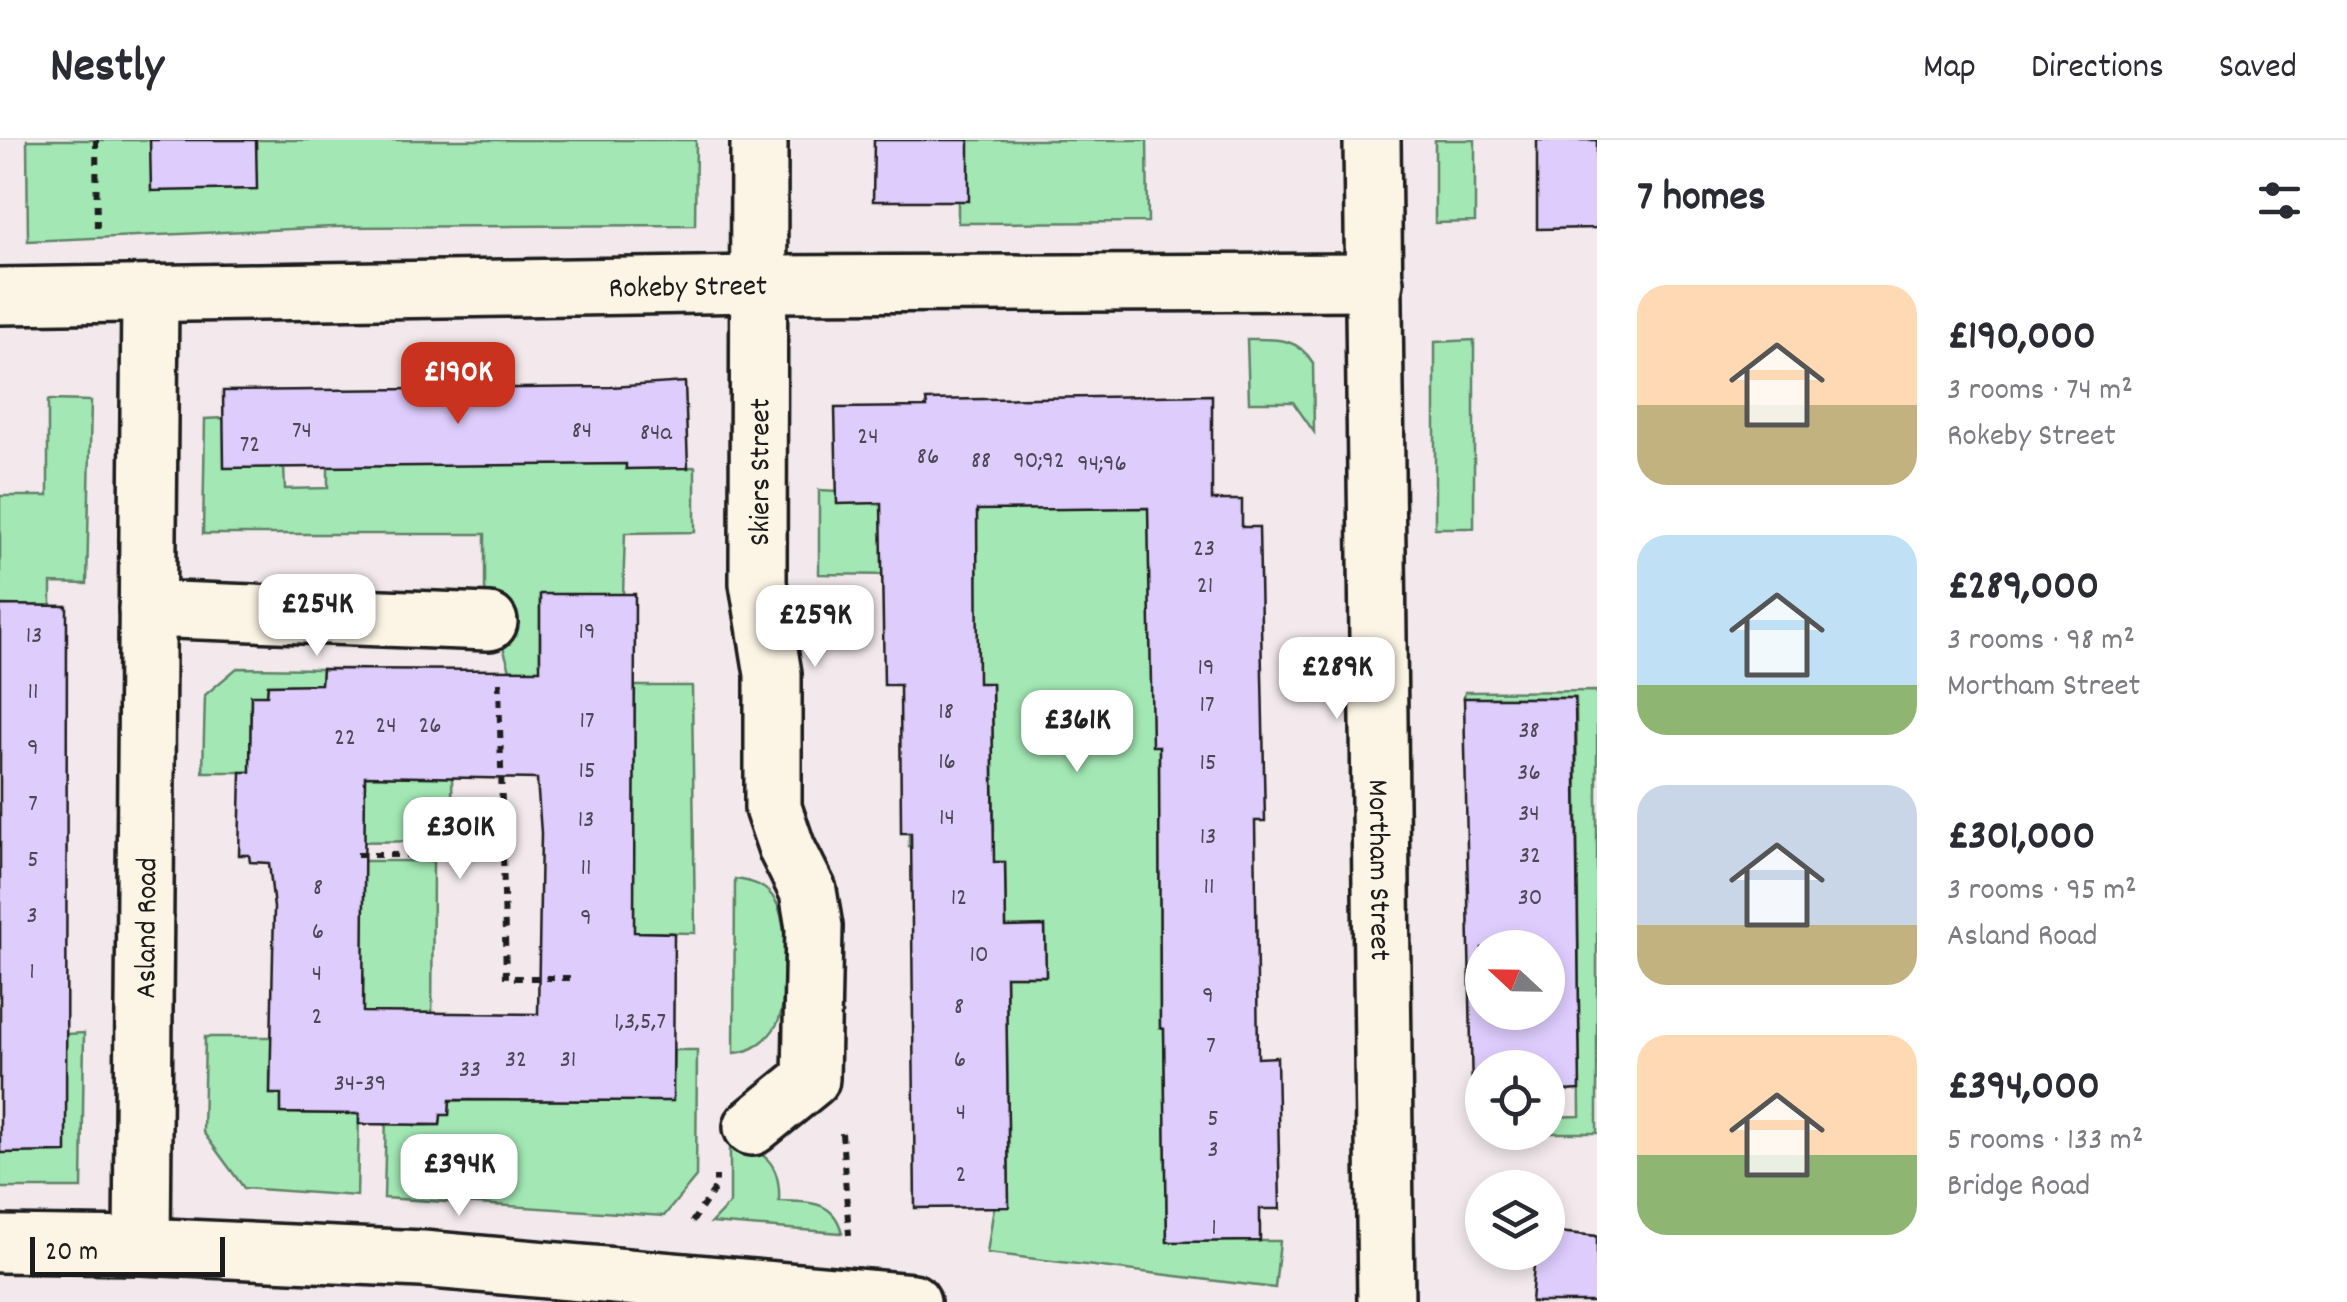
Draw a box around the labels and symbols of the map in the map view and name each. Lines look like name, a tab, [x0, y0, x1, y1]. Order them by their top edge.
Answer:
street label: Rokeby Street	[608, 267, 767, 312]
pin: £190K	[388, 342, 528, 427]
street label: Skiers Street	[741, 398, 784, 546]
house number: 74	[292, 414, 312, 450]
house number: 84	[572, 414, 592, 450]
house number: 84a	[640, 416, 673, 452]
house number: 24	[857, 420, 879, 456]
house number: 72	[240, 428, 260, 464]
house number: 86	[917, 440, 939, 476]
house number: 88	[971, 444, 991, 480]
house number: 90;92	[1013, 444, 1065, 480]
house number: 94;96	[1077, 447, 1127, 483]
house number: 23	[1193, 532, 1215, 568]
house number: 21	[1197, 569, 1213, 605]
pin: £254K	[247, 574, 387, 659]
pin: £259K	[745, 585, 885, 670]
house number: 19	[579, 615, 595, 651]
house number: 13	[26, 619, 42, 655]
pin: £289K	[1267, 637, 1407, 722]
house number: 19	[1198, 651, 1214, 687]
house number: 11	[28, 675, 38, 711]
house number: 17	[1199, 688, 1215, 724]
pin: £361K	[1007, 690, 1147, 775]
house number: 18	[938, 695, 954, 731]
house number: 17	[579, 704, 595, 740]
house number: 24	[375, 709, 397, 745]
house number: 26	[418, 709, 442, 745]
house number: 38	[1518, 714, 1540, 750]
house number: 22	[334, 721, 356, 757]
house number: 9	[27, 731, 39, 767]
house number: 16	[938, 745, 956, 781]
house number: 15	[1199, 746, 1217, 782]
house number: 15	[578, 754, 596, 790]
house number: 36	[1517, 756, 1541, 792]
street label: Mortham Street	[1354, 779, 1399, 961]
house number: 7	[28, 787, 38, 823]
pin: £301K	[390, 797, 530, 882]
house number: 34	[1518, 797, 1540, 833]
house number: 14	[939, 801, 955, 837]
house number: 13	[578, 803, 594, 839]
house number: 13	[1200, 820, 1216, 856]
house number: 32	[1519, 839, 1541, 875]
house number: 5	[27, 843, 39, 879]
house number: 11	[581, 851, 591, 887]
street label: Asland Road	[127, 857, 171, 999]
house number: 11	[1204, 870, 1214, 906]
house number: 8	[313, 871, 323, 907]
house number: 12	[951, 881, 967, 917]
house number: 30	[1518, 881, 1542, 917]
house number: 3	[26, 899, 38, 935]
house number: 9	[580, 901, 592, 937]
house number: 6	[312, 915, 324, 951]
north arrow	[1465, 930, 1565, 1030]
house number: 10	[969, 938, 989, 974]
house number: 1	[29, 955, 35, 991]
house number: 4	[312, 957, 322, 993]
house number: 9	[1202, 979, 1214, 1015]
house number: 8	[954, 990, 964, 1026]
house number: 2	[312, 1000, 322, 1036]
house number: 1,3,5,7	[614, 1005, 666, 1041]
house number: 7	[1206, 1029, 1216, 1065]
house number: 32	[505, 1043, 527, 1079]
house number: 31	[560, 1043, 576, 1079]
house number: 6	[954, 1043, 966, 1079]
house number: 33	[459, 1053, 481, 1089]
house number: 34-39	[334, 1067, 386, 1103]
house number: 4	[956, 1096, 966, 1132]
house number: 5	[1207, 1102, 1219, 1138]
house number: 3	[1207, 1133, 1219, 1169]
pin: £394K	[389, 1134, 529, 1219]
house number: 2	[956, 1158, 966, 1194]
house number: 1	[1211, 1211, 1217, 1247]
scale bar	[30, 1232, 225, 1276]

